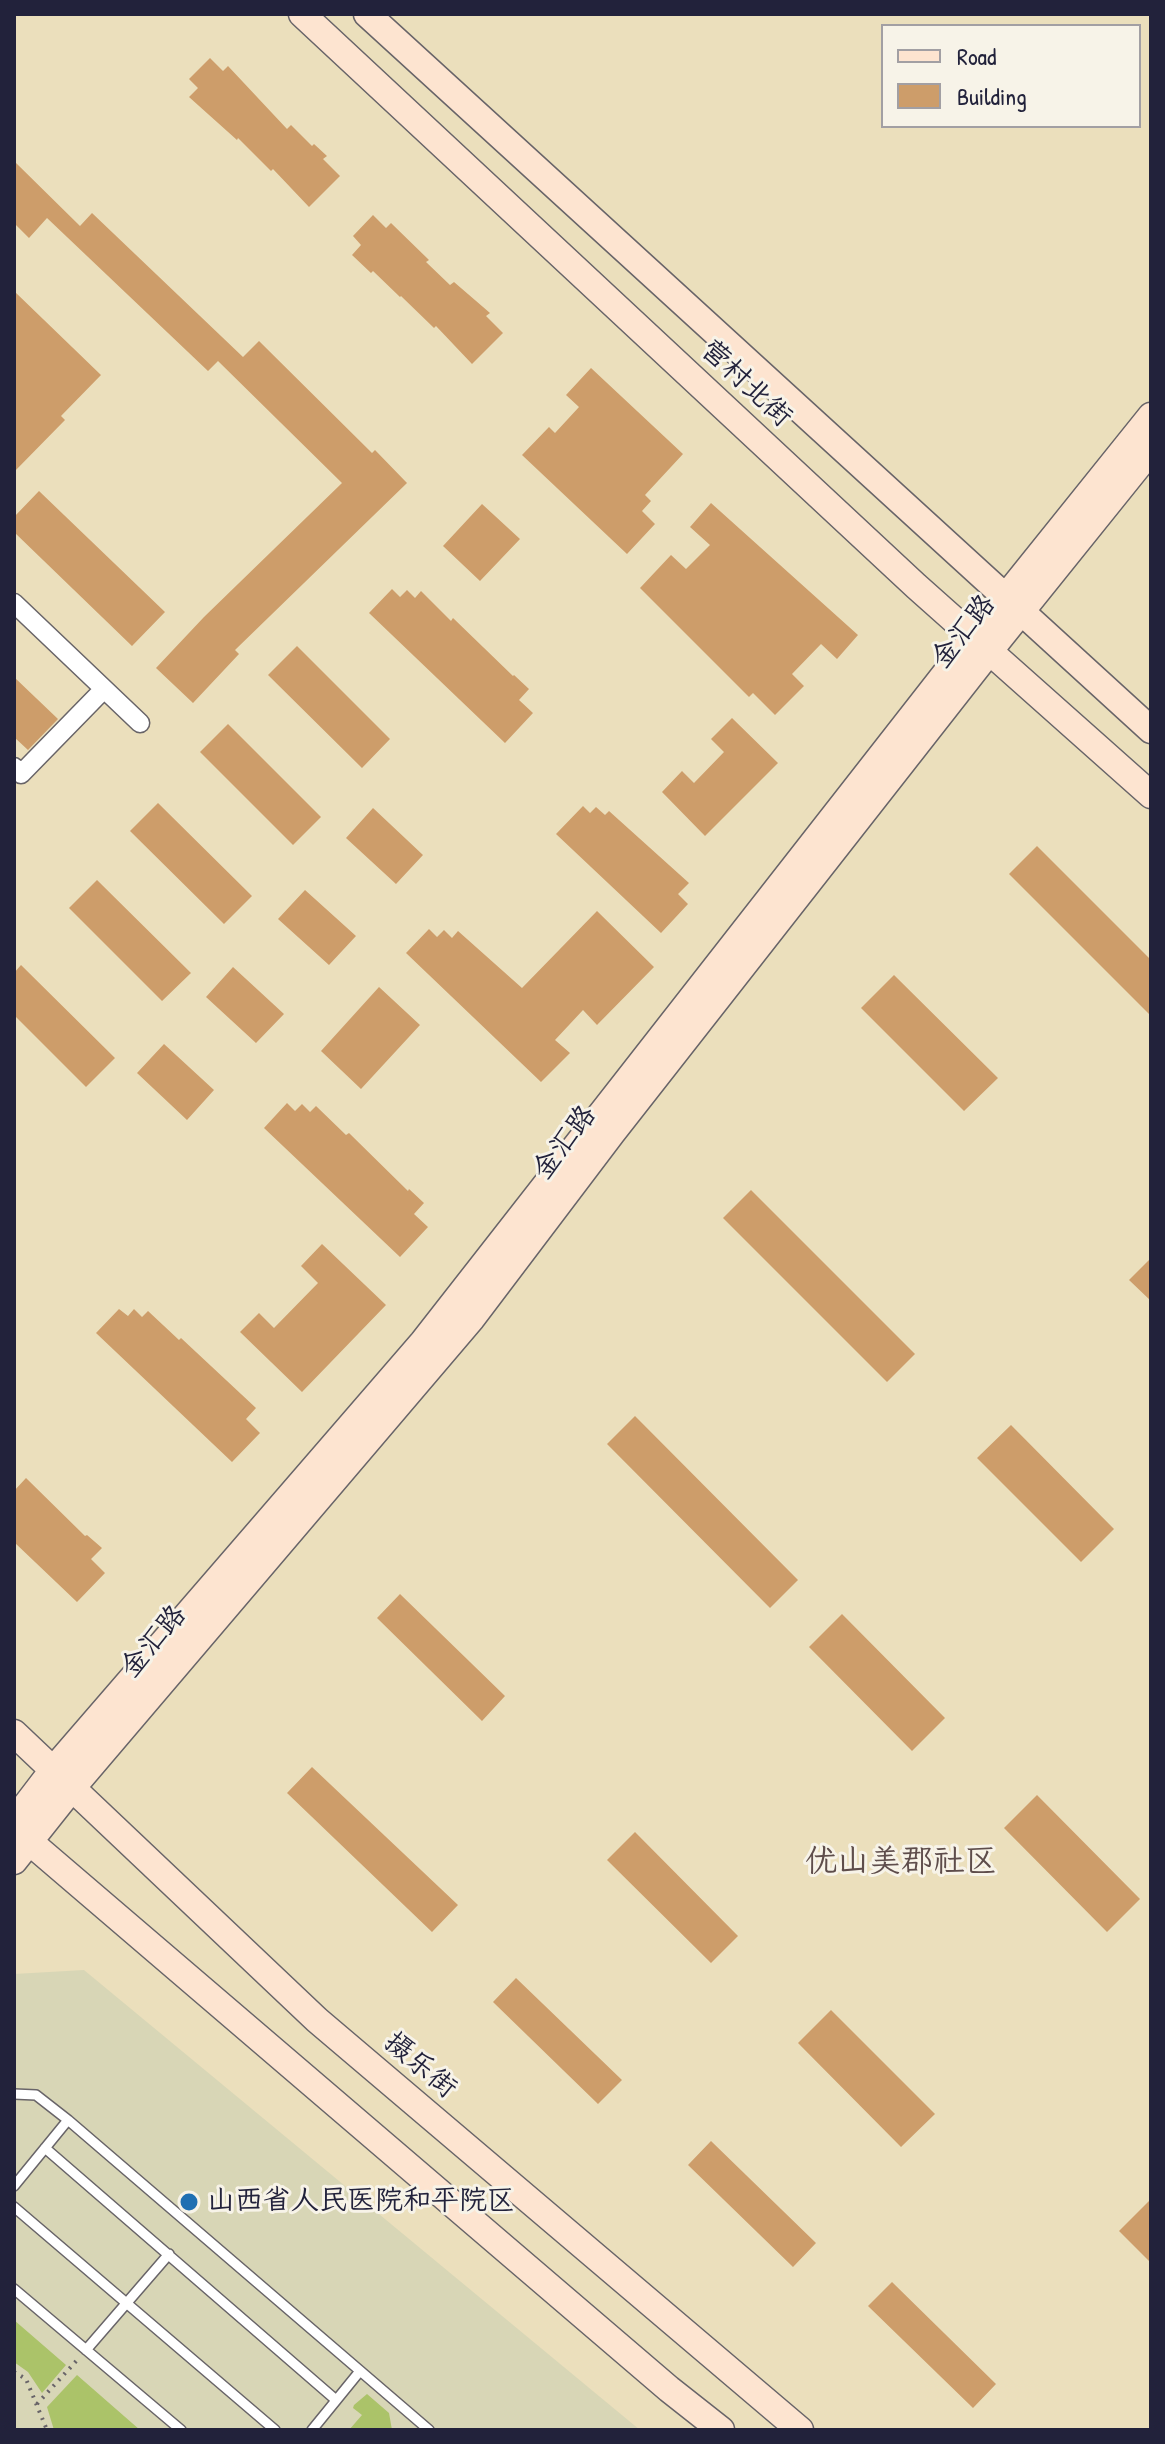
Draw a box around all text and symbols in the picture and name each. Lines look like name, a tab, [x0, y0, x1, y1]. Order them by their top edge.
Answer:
legend	[881, 24, 1141, 128]
text: Road	[957, 40, 996, 72]
text: Building	[957, 80, 1027, 112]
street label: 营村北街	[694, 334, 798, 434]
street label: 金汇路	[925, 589, 1003, 675]
street label: 金汇路	[526, 1099, 604, 1187]
street label: 金汇路	[114, 1599, 194, 1685]
district label: 优山美郡社区	[805, 1843, 997, 1881]
street label: 摄乐街	[377, 2026, 463, 2106]
place label: 山西省人民医院和平院区	[207, 2185, 515, 2219]
marker: 山西省人民医院和平院区	[178, 2191, 200, 2213]

